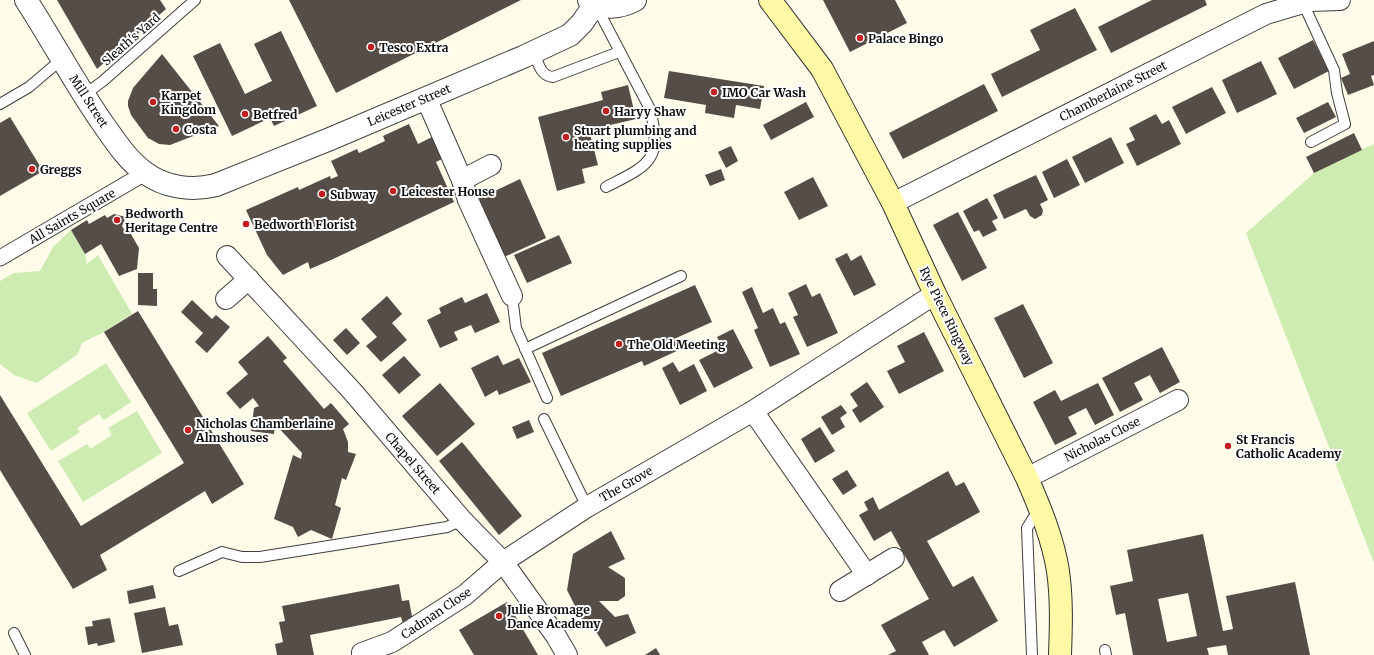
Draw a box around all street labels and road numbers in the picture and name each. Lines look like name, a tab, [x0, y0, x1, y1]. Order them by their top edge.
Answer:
street label: Sleath's Yard	[99, 10, 163, 68]
street label: Chamberlaine Street	[1057, 57, 1169, 125]
street label: Mill Street	[66, 72, 112, 131]
street label: Leicester Street	[365, 81, 453, 129]
street label: All Saints Square	[25, 185, 118, 247]
street label: Rye Piece Ringway	[917, 264, 977, 368]
street label: Nicholas Close	[1061, 413, 1143, 465]
street label: Chapel Street	[382, 429, 444, 497]
street label: The Grove	[597, 463, 655, 505]
street label: Cadman Close	[398, 584, 474, 642]

